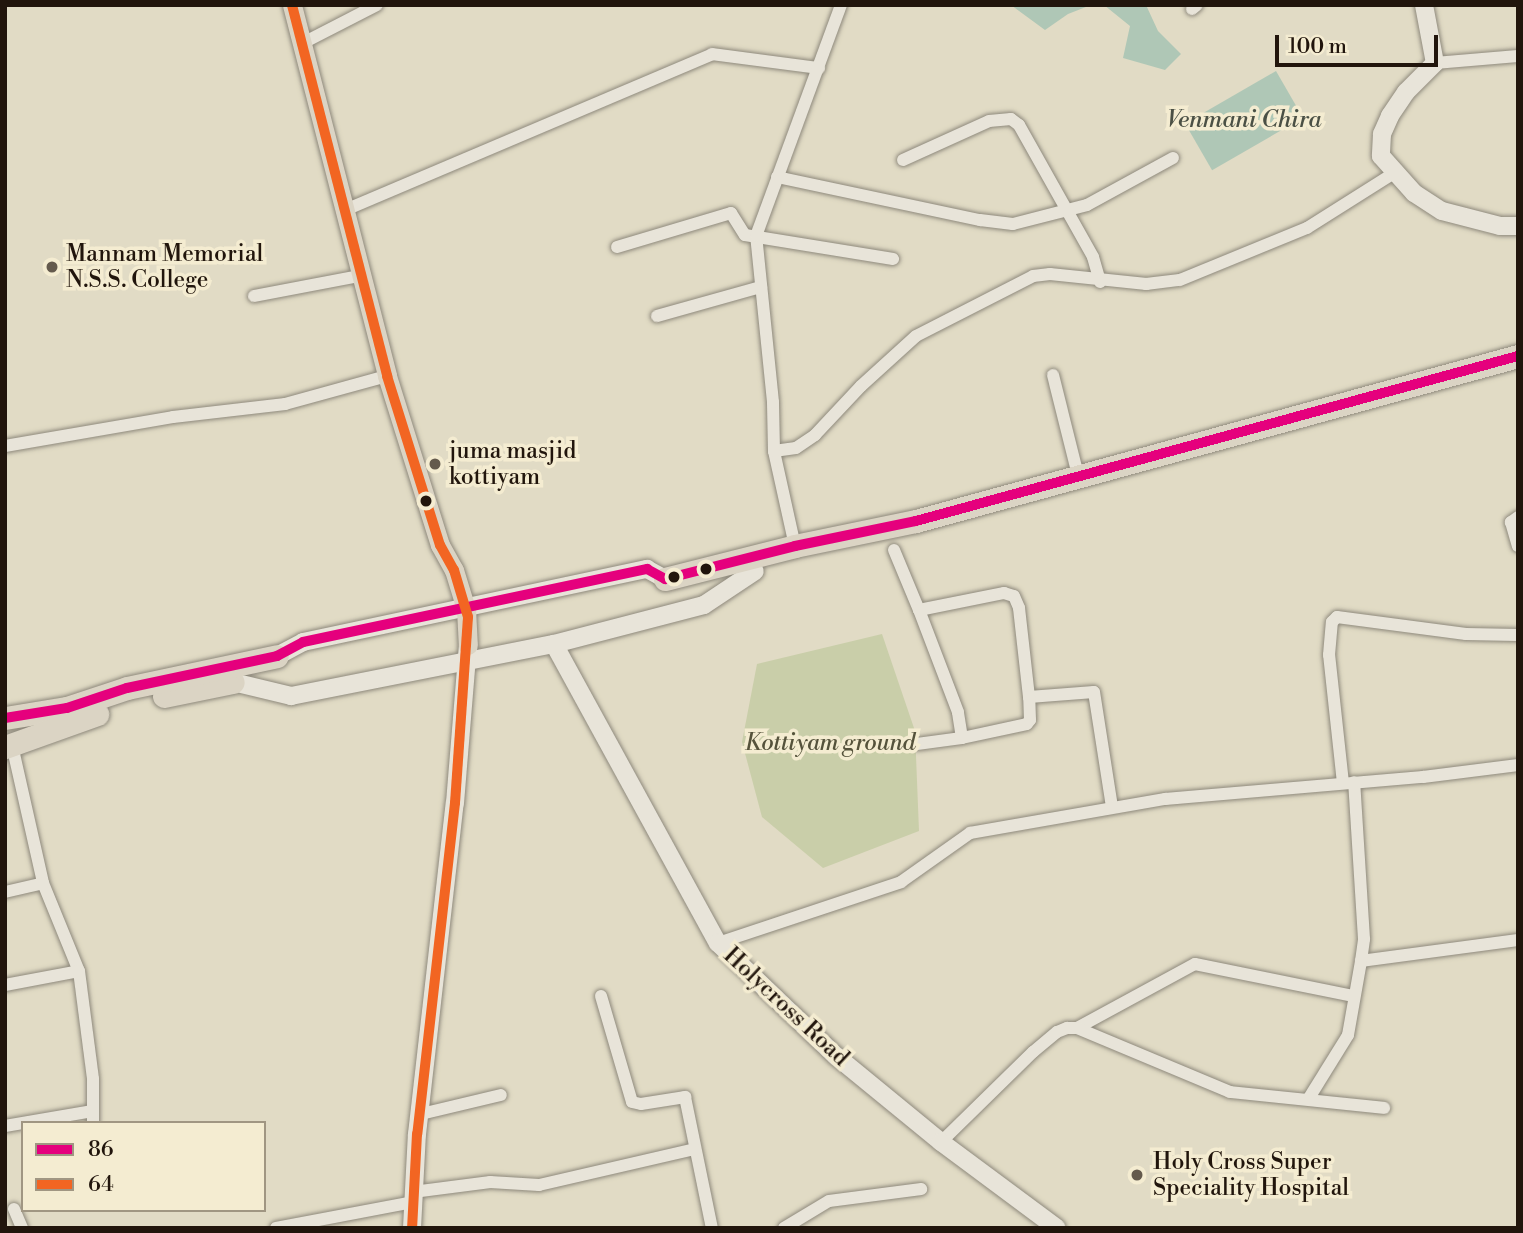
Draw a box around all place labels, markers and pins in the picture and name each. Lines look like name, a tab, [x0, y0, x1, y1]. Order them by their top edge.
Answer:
place label: Mannam Memorial N.S.S. College	[66, 240, 263, 294]
marker: Mannam Memorial N.S.S. College	[44, 259, 60, 275]
place label: juma masjid kottiyam	[449, 437, 576, 491]
marker: juma masjid kottiyam	[427, 456, 443, 472]
unlabelled marker	[419, 494, 433, 508]
unlabelled marker	[699, 562, 713, 576]
unlabelled marker	[667, 570, 681, 584]
place label: Holy Cross Super Speciality Hospital	[1153, 1148, 1349, 1202]
marker: Holy Cross Super Speciality Hospital	[1127, 1165, 1147, 1185]

